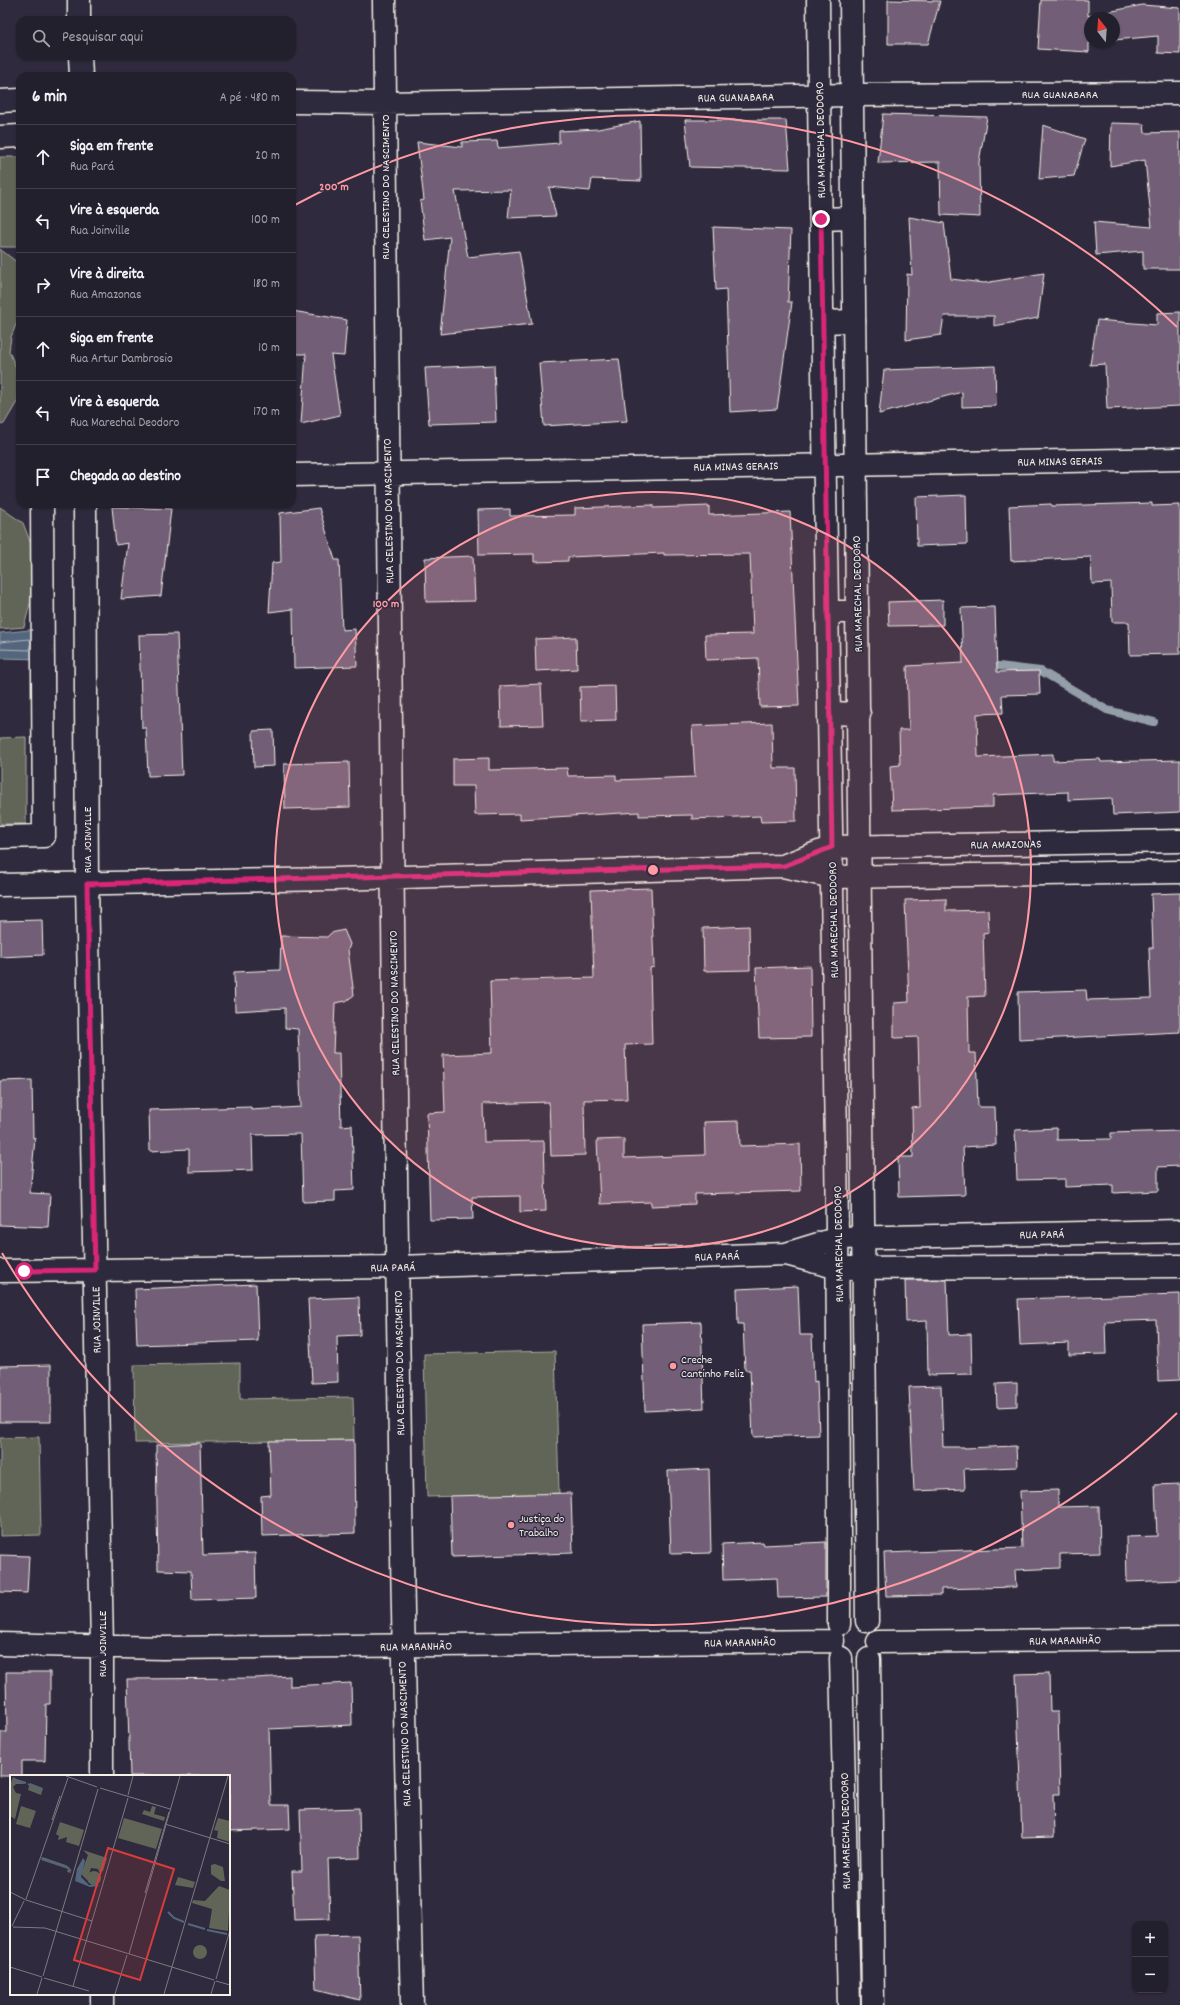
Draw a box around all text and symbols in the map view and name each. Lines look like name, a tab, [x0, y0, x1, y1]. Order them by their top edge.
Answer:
north arrow	[1084, 12, 1120, 48]
search box	[16, 16, 296, 60]
icon: search	[30, 27, 52, 49]
text: Pesquisar aqui	[62, 27, 143, 49]
street label: RUA MARECHAL DEODORO	[812, 82, 831, 198]
text: 6 min	[32, 86, 67, 110]
street label: RUA GUANABARA	[1022, 87, 1099, 104]
text: A pé · 480 m	[220, 89, 280, 108]
street label: RUA GUANABARA	[698, 89, 775, 108]
street label: RUA CELESTINO DO NASCIMENTO	[378, 114, 395, 260]
text: Siga em frente	[70, 136, 153, 158]
icon: ahead	[32, 146, 54, 168]
text: 20 m	[255, 147, 280, 166]
text: Rua Pará	[70, 158, 114, 177]
text: 200 m	[319, 179, 349, 196]
text: Vire à esquerda	[70, 200, 159, 222]
icon: left	[32, 210, 54, 232]
route end	[812, 210, 830, 228]
text: 100 m	[251, 211, 280, 230]
text: Rua Joinville	[70, 222, 130, 241]
text: Vire à direita	[70, 264, 144, 286]
icon: right	[32, 274, 54, 296]
text: 180 m	[253, 275, 280, 294]
text: Rua Amazonas	[70, 286, 141, 305]
text: Siga em frente	[70, 328, 153, 350]
icon: ahead	[32, 338, 54, 360]
text: 10 m	[258, 339, 280, 358]
text: Rua Artur Dambrosio	[70, 350, 173, 369]
text: Vire à esquerda	[70, 392, 159, 414]
icon: left	[32, 402, 54, 424]
text: 170 m	[253, 403, 280, 422]
text: Rua Marechal Deodoro	[70, 414, 179, 433]
street label: RUA CELESTINO DO NASCIMENTO	[380, 438, 399, 584]
street label: RUA MINAS GERAIS	[1017, 453, 1103, 472]
street label: RUA MINAS GERAIS	[693, 458, 779, 477]
icon: arrive	[32, 466, 54, 488]
text: Chegada ao destino	[70, 466, 181, 488]
street label: RUA MARECHAL DEODORO	[849, 536, 868, 652]
text: 100 m	[373, 596, 399, 613]
street label: RUA JOINVILLE	[80, 806, 97, 873]
street label: RUA AMAZONAS	[970, 836, 1042, 855]
street label: RUA MARECHAL DEODORO	[825, 862, 844, 978]
centre of rings	[646, 863, 660, 877]
street label: RUA CELESTINO DO NASCIMENTO	[386, 930, 405, 1076]
street label: RUA MARECHAL DEODORO	[830, 1186, 849, 1302]
street label: RUA PARÁ	[1019, 1227, 1065, 1244]
street label: RUA PARÁ	[694, 1248, 740, 1267]
street label: RUA PARÁ	[370, 1260, 416, 1277]
route start	[15, 1262, 33, 1280]
street label: RUA JOINVILLE	[88, 1286, 107, 1353]
street label: RUA CELESTINO DO NASCIMENTO	[391, 1290, 410, 1436]
place label: Creche Cantinho Feliz	[681, 1352, 745, 1383]
marker: Creche Cantinho Feliz	[668, 1361, 678, 1371]
place label: Justiça do Trabalho	[519, 1511, 564, 1542]
marker: Justiça do Trabalho	[506, 1520, 516, 1530]
street label: RUA JOINVILLE	[95, 1610, 112, 1677]
street label: RUA MARANHÃO	[1029, 1632, 1101, 1651]
street label: RUA MARANHÃO	[704, 1634, 776, 1653]
street label: RUA MARANHÃO	[380, 1638, 452, 1657]
street label: RUA CELESTINO DO NASCIMENTO	[394, 1661, 417, 1807]
street label: RUA MARECHAL DEODORO	[837, 1773, 856, 1889]
inset map	[10, 1775, 230, 1995]
map controls	[1132, 1921, 1168, 1993]
button: +	[1132, 1921, 1168, 1957]
button: −	[1132, 1957, 1168, 1993]

